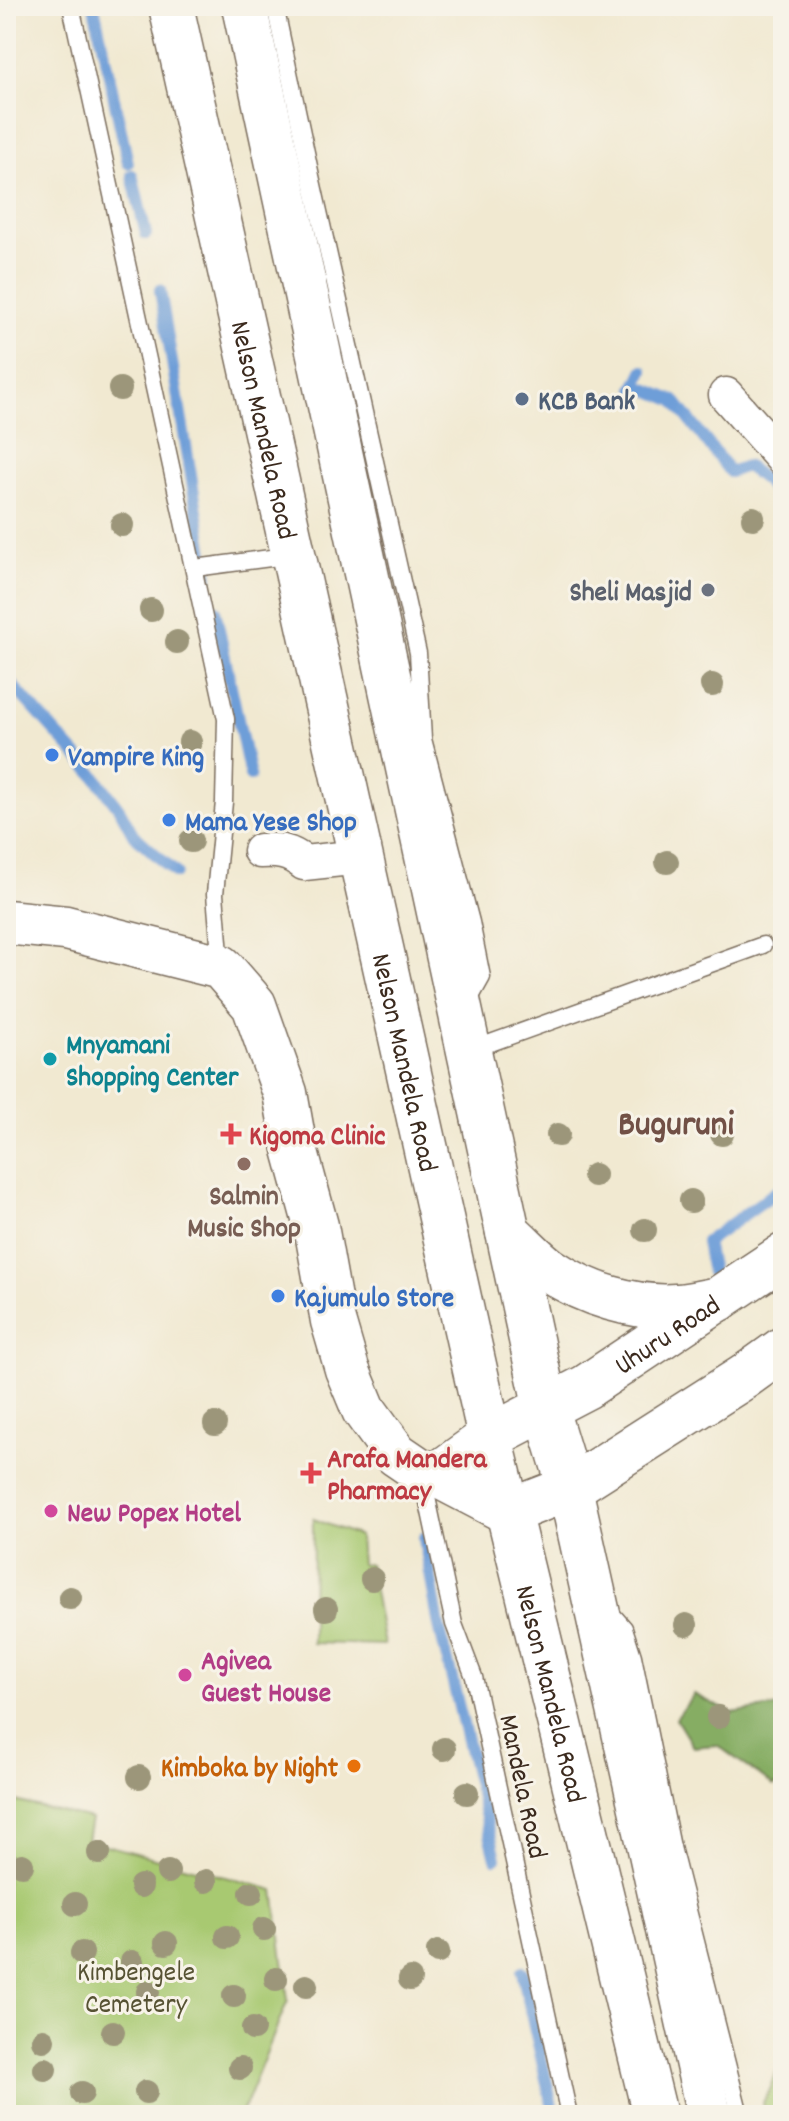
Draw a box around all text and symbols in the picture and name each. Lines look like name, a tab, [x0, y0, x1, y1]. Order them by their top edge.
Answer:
street label: Nelson Mandela Road	[217, 317, 304, 544]
place label: KCB Bank	[538, 384, 635, 424]
marker: KCB Bank	[513, 390, 531, 408]
place label: Sheli Masjid	[569, 575, 692, 615]
marker: Sheli Masjid	[699, 581, 717, 599]
place label: Vampire King	[68, 740, 204, 780]
marker: Vampire King	[43, 746, 61, 764]
place label: Mama Yese Shop	[185, 805, 357, 845]
marker: Mama Yese Shop	[160, 811, 178, 829]
street label: Nelson Mandela Road	[358, 950, 445, 1176]
place label: Mnyamani Shopping Center	[66, 1028, 239, 1100]
marker: Mnyamani Shopping Center	[41, 1050, 59, 1068]
district label: Buguruni	[618, 1101, 734, 1153]
place label: Kigoma Clinic	[249, 1119, 386, 1159]
marker: Kigoma Clinic	[220, 1123, 242, 1145]
marker: Salmin Music Shop	[235, 1155, 253, 1173]
place label: Salmin Music Shop	[187, 1179, 301, 1251]
place label: Kajumulo Store	[294, 1281, 454, 1321]
marker: Kajumulo Store	[269, 1287, 287, 1305]
street label: Uhuru Road	[608, 1288, 730, 1387]
place label: Arafa Mandera Pharmacy	[327, 1442, 488, 1514]
marker: Arafa Mandera Pharmacy	[302, 1464, 320, 1482]
place label: New Popex Hotel	[67, 1496, 241, 1536]
marker: New Popex Hotel	[42, 1502, 60, 1520]
street label: Nelson Mandela Road	[509, 1581, 595, 1805]
place label: Agivea Guest House	[201, 1644, 331, 1716]
marker: Agivea Guest House	[176, 1666, 194, 1684]
street label: Mandela Road	[493, 1711, 557, 1861]
place label: Kimboka by Night	[161, 1751, 339, 1791]
marker: Kimboka by Night	[345, 1757, 363, 1775]
park label: Kimbengele Cemetery	[77, 1955, 195, 2027]

